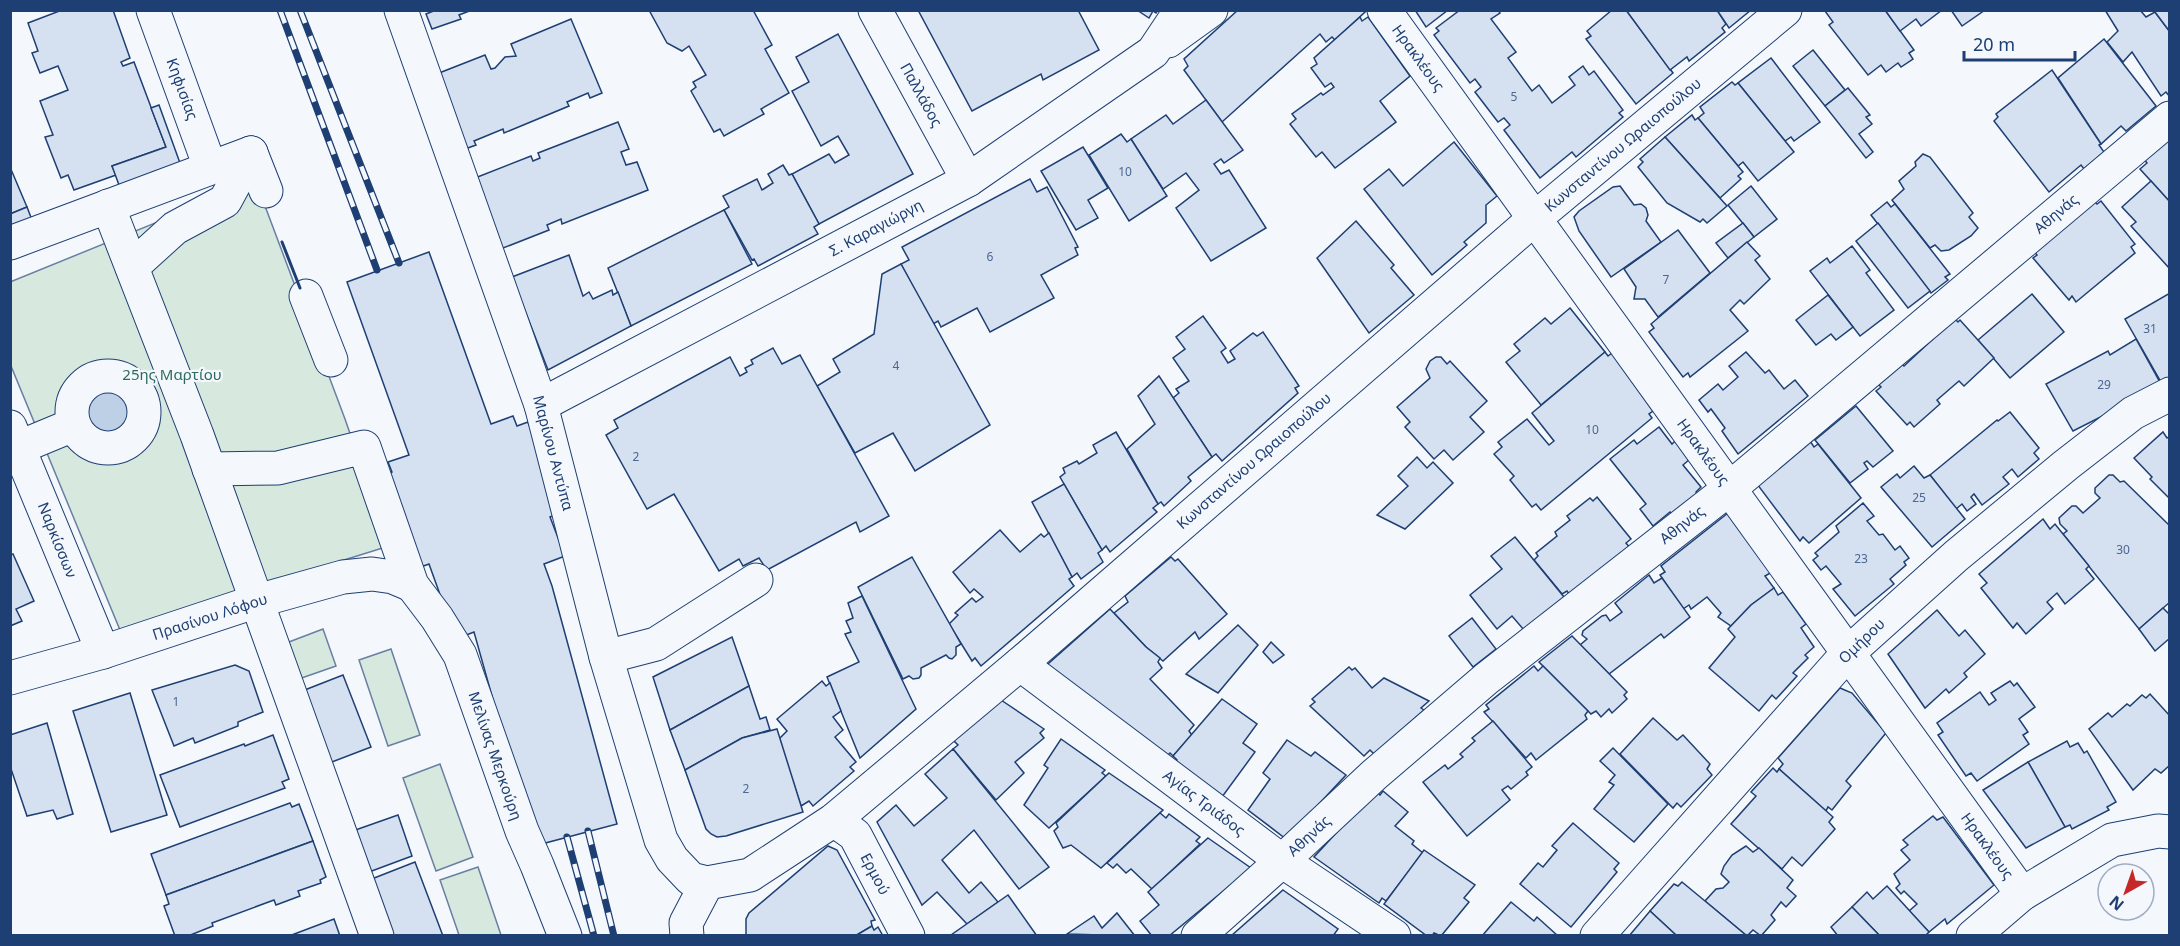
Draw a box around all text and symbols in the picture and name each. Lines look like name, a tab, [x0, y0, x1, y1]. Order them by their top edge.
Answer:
street label: Ηρακλέους	[1388, 20, 1450, 95]
scale bar	[1964, 24, 2075, 62]
text: 20 m	[1973, 32, 2015, 56]
street label: Κηφισίας	[163, 55, 203, 122]
street label: Παλλάδος	[896, 59, 948, 130]
street label: Κωνσταντίνου Ωραιοπούλου	[1540, 73, 1705, 216]
house number: 5	[1511, 88, 1518, 105]
house number: 10	[1118, 163, 1132, 180]
street label: Αθηνάς	[2029, 189, 2082, 237]
street label: Σ. Καραγιώργη	[825, 194, 926, 260]
house number: 6	[987, 248, 994, 265]
house number: 7	[1663, 271, 1670, 288]
house number: 31	[2143, 320, 2157, 337]
house number: 4	[893, 357, 900, 374]
park label: 25ης Μαρτίου	[122, 364, 222, 384]
house number: 29	[2097, 376, 2111, 393]
street label: Κωνσταντίνου Ωραιοπούλου	[1172, 387, 1335, 533]
street label: Μαρίνου Αντύπα	[529, 393, 579, 513]
street label: Ηρακλέους	[1673, 414, 1735, 489]
house number: 10	[1585, 421, 1599, 438]
house number: 2	[633, 448, 640, 465]
house number: 25	[1912, 489, 1926, 506]
street label: Ναρκίσσων	[34, 499, 82, 581]
street label: Αθηνάς	[1655, 500, 1708, 548]
house number: 30	[2116, 541, 2130, 558]
house number: 23	[1854, 550, 1868, 567]
street label: Πρασίνου Λόφου	[150, 588, 270, 644]
street label: Ομήρου	[1834, 613, 1889, 667]
street label: Μελίνας Μερκούρη	[465, 689, 527, 823]
house number: 1	[173, 693, 179, 710]
street label: Αγίας Τριάδος	[1159, 765, 1250, 840]
house number: 2	[743, 780, 750, 797]
street label: Ηρακλέους	[1957, 808, 2019, 883]
street label: Αθηνάς	[1283, 810, 1334, 860]
street label: Ερμού	[857, 849, 895, 898]
north arrow	[2096, 862, 2156, 922]
text: N	[2104, 891, 2128, 916]

